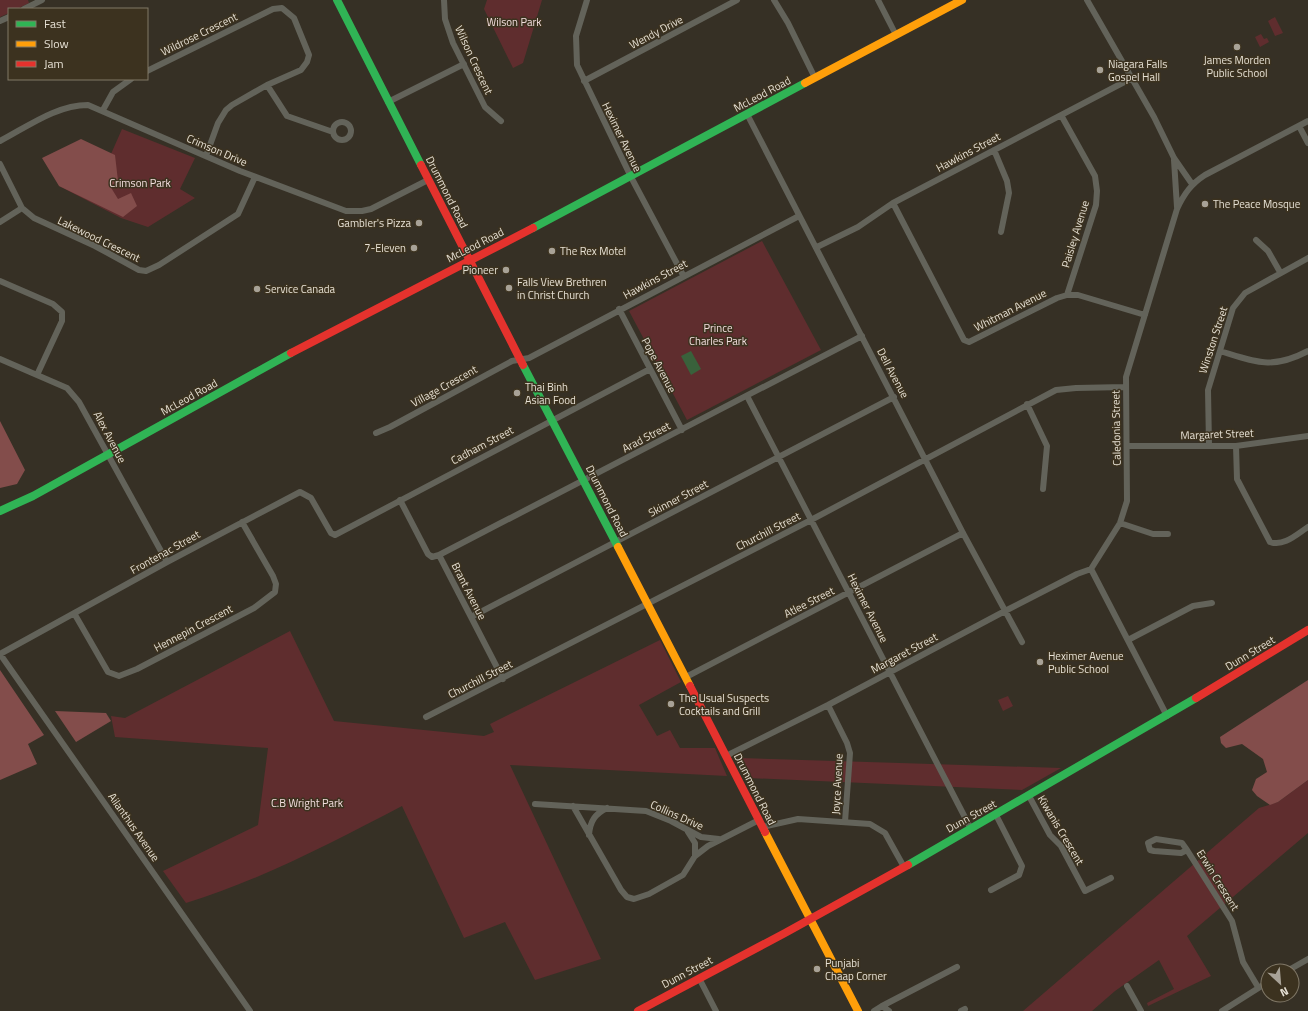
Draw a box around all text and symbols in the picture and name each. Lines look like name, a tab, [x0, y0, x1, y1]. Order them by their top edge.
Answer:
legend	[8, 8, 148, 80]
street label: Wildrose Crescent	[158, 8, 240, 59]
street label: Wendy Drive	[626, 11, 686, 53]
text: Fast	[44, 14, 67, 33]
park label: Wilson Park	[487, 14, 542, 30]
street label: Wilson Crescent	[451, 23, 497, 97]
text: Slow	[44, 34, 69, 53]
marker: James Morden Public School	[1232, 42, 1242, 52]
place label: James Morden Public School	[1204, 52, 1271, 81]
text: Jam	[44, 54, 64, 73]
place label: Niagara Falls Gospel Hall	[1108, 56, 1167, 85]
marker: Niagara Falls Gospel Hall	[1095, 65, 1105, 75]
street label: McLeod Road	[731, 72, 794, 116]
street label: Heximer Avenue	[598, 99, 646, 175]
street label: Hawkins Street	[933, 128, 1003, 176]
street label: Crimson Drive	[184, 130, 250, 170]
street label: Drummond Road	[422, 153, 472, 231]
park label: Crimson Park	[109, 175, 172, 191]
place label: The Peace Mosque	[1213, 196, 1301, 212]
street label: Paisley Avenue	[1057, 198, 1093, 270]
marker: The Peace Mosque	[1200, 199, 1210, 209]
street label: Lakewood Crescent	[55, 212, 143, 266]
place label: Gambler's Pizza	[338, 215, 411, 231]
marker: Gambler's Pizza	[414, 218, 424, 228]
street label: McLeod Road	[443, 224, 507, 266]
place label: 7-Eleven	[364, 240, 406, 256]
marker: 7-Eleven	[409, 243, 419, 253]
place label: The Rex Motel	[560, 243, 626, 259]
marker: The Rex Motel	[547, 246, 557, 256]
street label: Hawkins Street	[620, 255, 690, 303]
place label: Pioneer	[462, 262, 498, 278]
marker: Pioneer	[501, 265, 511, 275]
place label: Falls View Brethren in Christ Church	[517, 274, 607, 303]
place label: Service Canada	[265, 281, 335, 297]
marker: Falls View Brethren in Christ Church	[504, 283, 514, 293]
marker: Service Canada	[252, 284, 262, 294]
street label: Whitman Avenue	[971, 285, 1049, 335]
street label: Winston Street	[1195, 304, 1231, 376]
park label: Prince Charles Park	[689, 320, 748, 349]
street label: Pope Avenue	[638, 335, 680, 396]
street label: Dell Avenue	[873, 345, 913, 401]
street label: Village Crescent	[408, 361, 480, 411]
street label: McLeod Road	[158, 375, 220, 419]
place label: Thai Binh Asian Food	[525, 379, 576, 408]
marker: Thai Binh Asian Food	[512, 388, 522, 398]
street label: Caledonia Street	[1107, 390, 1125, 466]
street label: Alex Avenue	[90, 408, 131, 466]
street label: Arad Street	[619, 418, 673, 456]
street label: Cadham Street	[448, 422, 516, 468]
street label: Margaret Street	[1180, 425, 1254, 443]
street label: Drummond Road	[582, 462, 632, 540]
street label: Skinner Street	[645, 475, 711, 520]
street label: Churchill Street	[733, 508, 803, 554]
street label: Frontenac Street	[127, 526, 203, 578]
street label: Brant Avenue	[448, 559, 491, 623]
street label: Heximer Avenue	[844, 571, 892, 646]
street label: Atlee Street	[781, 582, 837, 622]
street label: Hennepin Crescent	[151, 600, 235, 656]
street label: Margaret Street	[868, 629, 940, 677]
street label: Dunn Street	[1222, 632, 1278, 674]
place label: Heximer Avenue Public School	[1048, 648, 1124, 677]
street label: Churchill Street	[445, 656, 515, 702]
marker: Heximer Avenue Public School	[1035, 657, 1045, 667]
place label: The Usual Suspects Cocktails and Grill	[679, 690, 769, 719]
marker: The Usual Suspects Cocktails and Grill	[666, 699, 676, 709]
street label: Drummond Road	[730, 750, 780, 828]
street label: Joyce Avenue	[827, 753, 847, 815]
street label: Ailanthus Avenue	[104, 789, 164, 865]
street label: Kiwanis Crescent	[1034, 792, 1088, 868]
park label: C.B Wright Park	[271, 795, 344, 811]
street label: Dunn Street	[943, 795, 999, 836]
street label: Collins Drive	[648, 796, 707, 834]
street label: Erwin Crescent	[1193, 846, 1243, 914]
street label: Dunn Street	[659, 952, 715, 992]
place label: Punjabi Chaap Corner	[825, 955, 887, 984]
north arrow	[1260, 963, 1300, 1003]
marker: Punjabi Chaap Corner	[812, 964, 822, 974]
text: N	[1277, 983, 1291, 1001]

